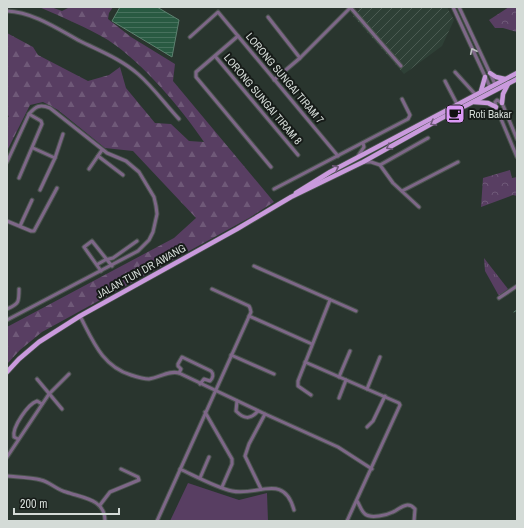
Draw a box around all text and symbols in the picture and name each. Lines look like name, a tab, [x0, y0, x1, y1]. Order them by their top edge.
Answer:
street label: LORONG SUNGAI TIRAM 7	[243, 30, 327, 126]
one-way arrow	[470, 48, 478, 56]
street label: LORONG SUNGAI TIRAM 8	[221, 51, 305, 147]
cafe icon: Roti Bakar	[444, 103, 466, 125]
place label: Roti Bakar	[469, 107, 512, 121]
one-way arrow	[430, 119, 437, 126]
one-way arrow	[386, 143, 393, 150]
one-way arrow	[332, 166, 339, 173]
street label: JALAN TUN DR AWANG	[94, 241, 188, 301]
scale bar	[14, 490, 119, 516]
text: 200 m	[20, 496, 47, 512]

